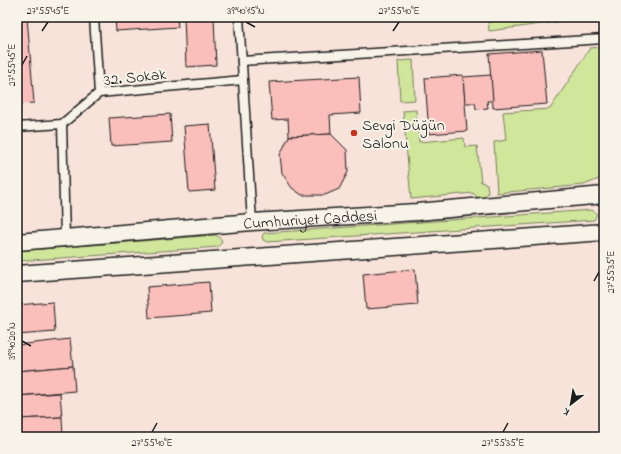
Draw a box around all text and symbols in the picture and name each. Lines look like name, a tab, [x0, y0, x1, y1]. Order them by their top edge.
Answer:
text: 27°55'45"E	[27, 4, 69, 19]
text: 39°40'15"N	[227, 4, 265, 19]
text: 27°55'40"E	[378, 4, 420, 19]
text: 27°55'45"E	[5, 44, 20, 86]
street label: 32. Sokak	[103, 63, 169, 93]
place label: Sevgi Düğün Salonu	[362, 114, 445, 156]
marker: Sevgi Düğün Salonu	[349, 128, 359, 138]
street label: Cumhuriyet Caddesi	[242, 204, 378, 237]
text: 27°55'35"E	[604, 251, 619, 293]
text: 39°40'20"N	[5, 322, 20, 360]
north arrow	[551, 384, 591, 424]
text: K	[559, 403, 573, 420]
text: 27°55'40"E	[131, 436, 173, 451]
text: 27°55'35"E	[482, 436, 524, 451]

